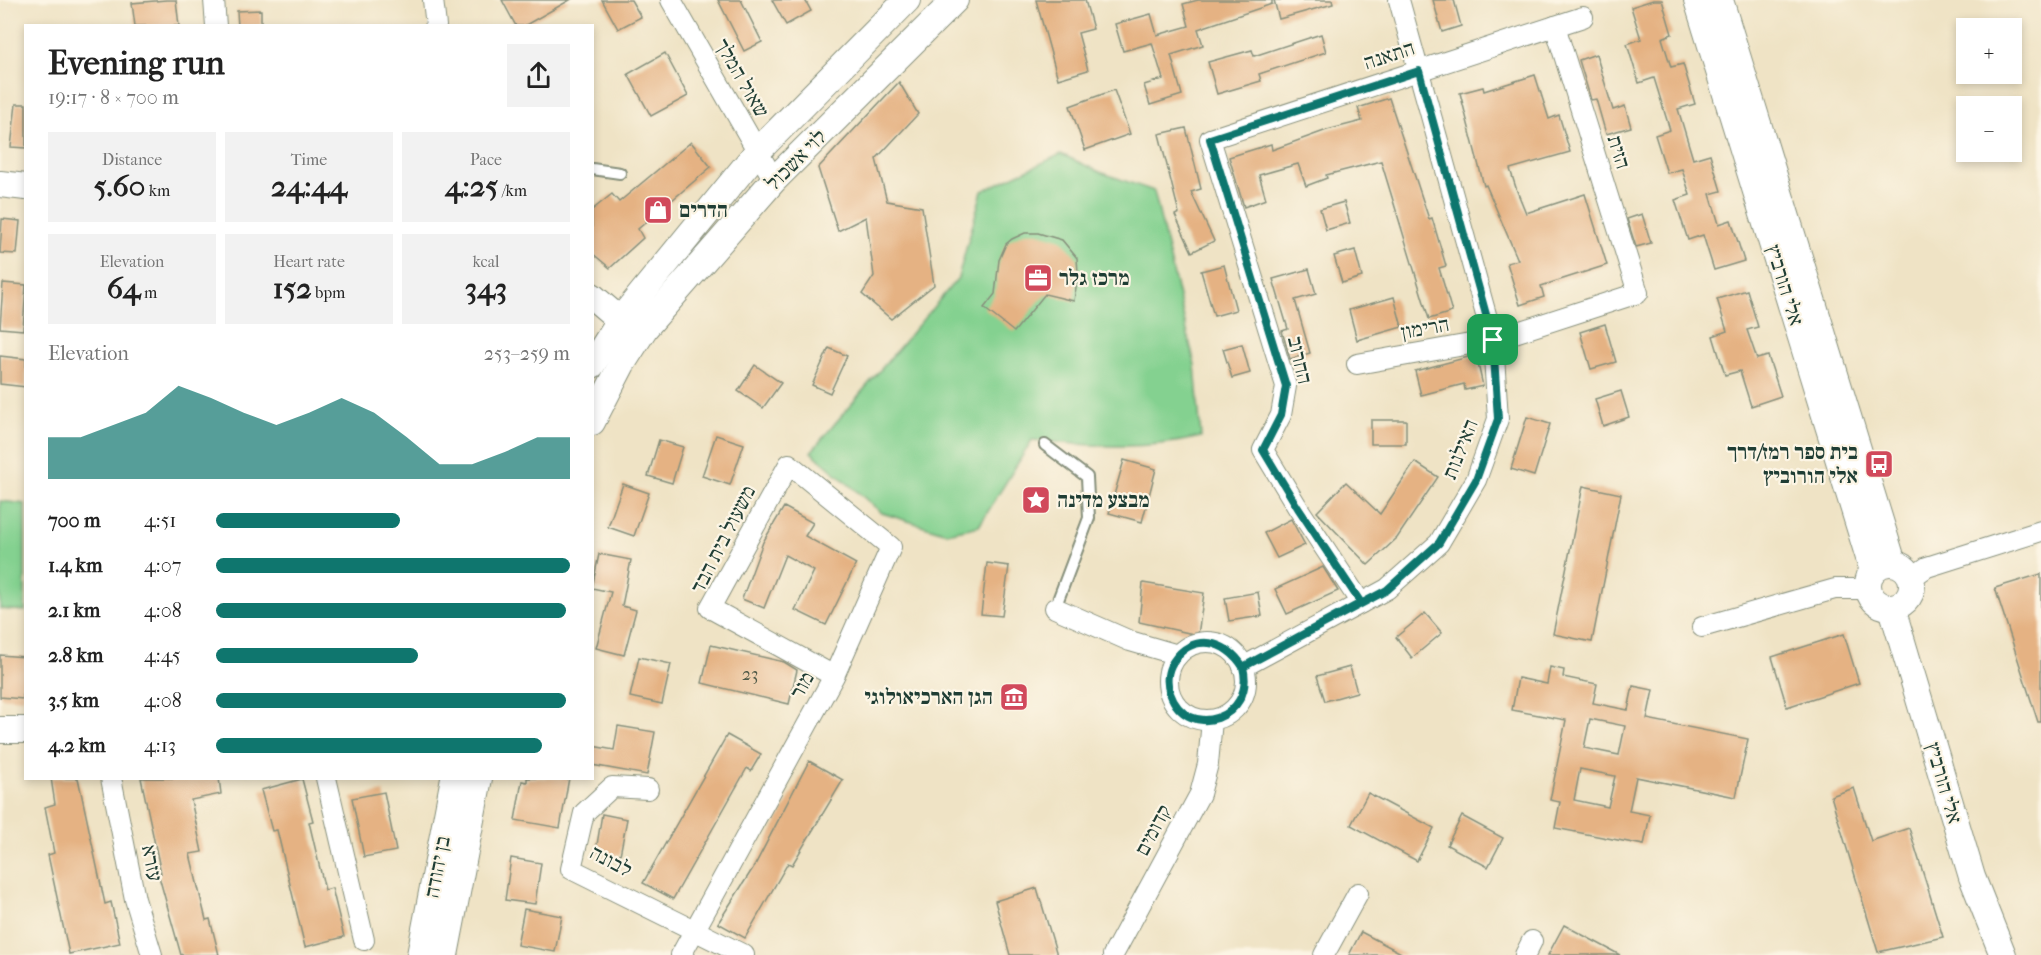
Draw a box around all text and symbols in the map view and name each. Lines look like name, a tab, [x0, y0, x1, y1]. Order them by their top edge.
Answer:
map controls	[1956, 18, 2022, 162]
button: +	[1956, 18, 2022, 84]
street label: שאול המלך	[710, 34, 774, 122]
street label: התאנה	[1360, 36, 1418, 74]
text: Evening run	[48, 44, 225, 83]
button: share	[507, 44, 570, 107]
text: 19:17 · 8 × 700 m	[48, 86, 179, 109]
button: −	[1956, 96, 2022, 162]
street label: לוי אשכול	[761, 125, 831, 195]
street label: הזית	[1603, 132, 1635, 172]
text: Distance	[102, 150, 162, 169]
text: Time	[291, 150, 327, 169]
text: Pace	[470, 150, 502, 169]
text: 5.60	[94, 169, 145, 204]
text: 24:44	[271, 169, 347, 204]
text: 4:25	[445, 169, 498, 204]
text: km	[145, 181, 170, 200]
text: /km	[498, 181, 527, 200]
shop icon: הדרים	[642, 194, 674, 226]
place label: הדרים	[679, 198, 728, 222]
street label: אלי הורביץ	[1761, 242, 1809, 328]
text: Elevation	[100, 252, 164, 271]
text: Heart rate	[273, 252, 345, 271]
text: kcal	[473, 252, 499, 271]
office icon: מרכז גלר	[1022, 262, 1054, 294]
place label: מרכז גלר	[1059, 266, 1130, 290]
text: 64	[107, 271, 141, 306]
text: 152	[273, 271, 312, 306]
text: 343	[465, 271, 507, 306]
text: m	[141, 283, 157, 302]
text: bpm	[312, 283, 345, 302]
street label: הרימון	[1399, 312, 1451, 344]
pin	[1467, 314, 1518, 365]
icon: arrive	[1476, 323, 1509, 356]
street label: החרוב	[1283, 334, 1317, 386]
text: Elevation	[48, 342, 129, 365]
text: 253–259 m	[484, 342, 570, 365]
street label: האילנות	[1437, 415, 1483, 483]
place label: בית ספר רמז/דרך אלי הורוביץ	[1727, 440, 1858, 488]
bus stop icon: בית ספר רמז/דרך אלי הורוביץ	[1863, 448, 1895, 480]
street label: משעול בית הבד	[686, 481, 760, 597]
place icon: מבצע מדינה	[1020, 484, 1052, 516]
place label: מבצע מדינה	[1057, 488, 1150, 512]
text: 700 m	[48, 509, 101, 532]
text: 4:51	[144, 509, 176, 532]
text: 1.4 km	[48, 554, 103, 577]
text: 4:07	[144, 554, 181, 577]
text: 2.1 km	[48, 599, 101, 622]
text: 4:08	[144, 599, 182, 622]
text: 2.8 km	[48, 644, 103, 667]
text: 4:45	[144, 644, 181, 667]
house number: 23	[742, 664, 758, 685]
street label: מור	[785, 667, 819, 703]
museum icon: הגן הארכיאולוגי	[998, 681, 1030, 713]
place label: הגן הארכיאולוגי	[864, 685, 993, 709]
text: 3.5 km	[48, 689, 99, 712]
text: 4:08	[144, 689, 182, 712]
text: 4.2 km	[48, 734, 106, 757]
text: 4:13	[144, 734, 176, 757]
street label: אלי הורביץ	[1921, 740, 1967, 826]
street label: קדומים	[1130, 800, 1176, 860]
street label: בן יהודה	[419, 834, 455, 900]
street label: לבונה	[586, 840, 636, 882]
street label: עזרא	[137, 843, 167, 883]

